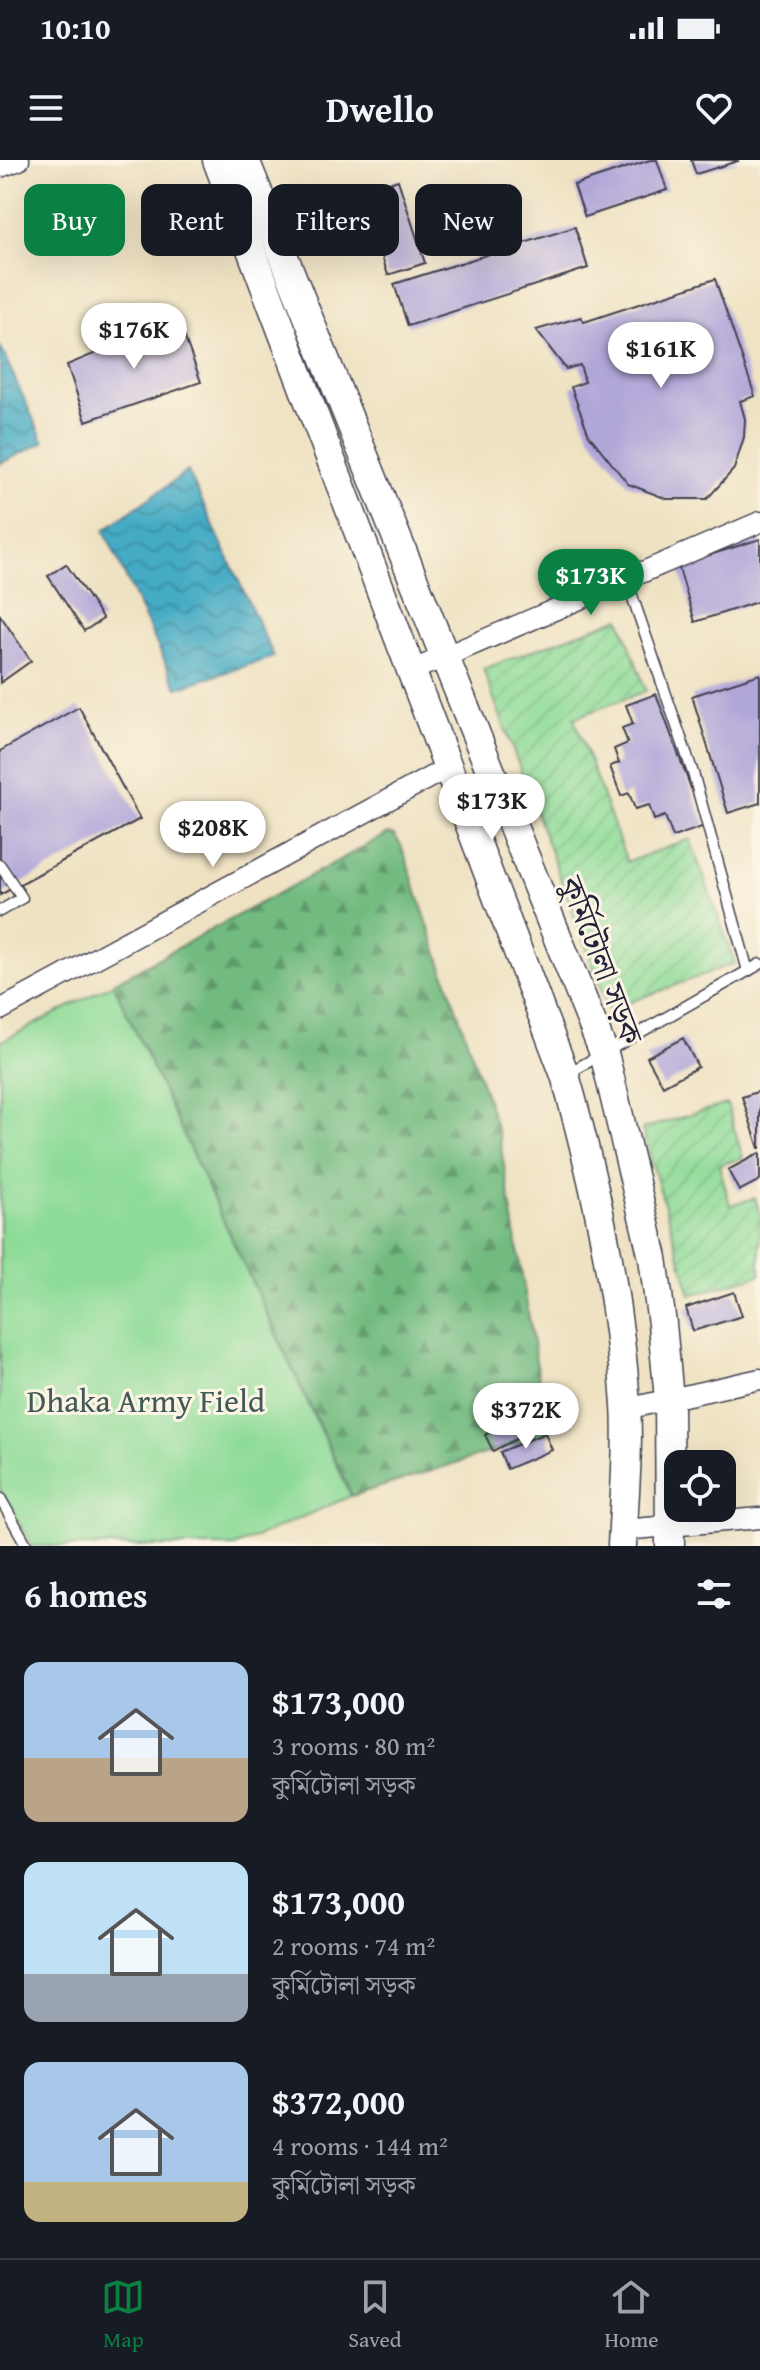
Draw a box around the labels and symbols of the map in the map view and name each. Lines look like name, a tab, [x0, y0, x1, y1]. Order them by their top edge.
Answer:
pin: $176K	[78, 303, 190, 371]
pin: $161K	[605, 322, 717, 390]
pin: $173K	[535, 549, 647, 617]
pin: $173K	[436, 774, 548, 842]
pin: $208K	[157, 801, 269, 869]
street label: কুর্মিটোলা সড়ক	[548, 868, 656, 1052]
park label: Dhaka Army Field	[27, 1377, 265, 1424]
pin: $372K	[470, 1383, 582, 1451]

